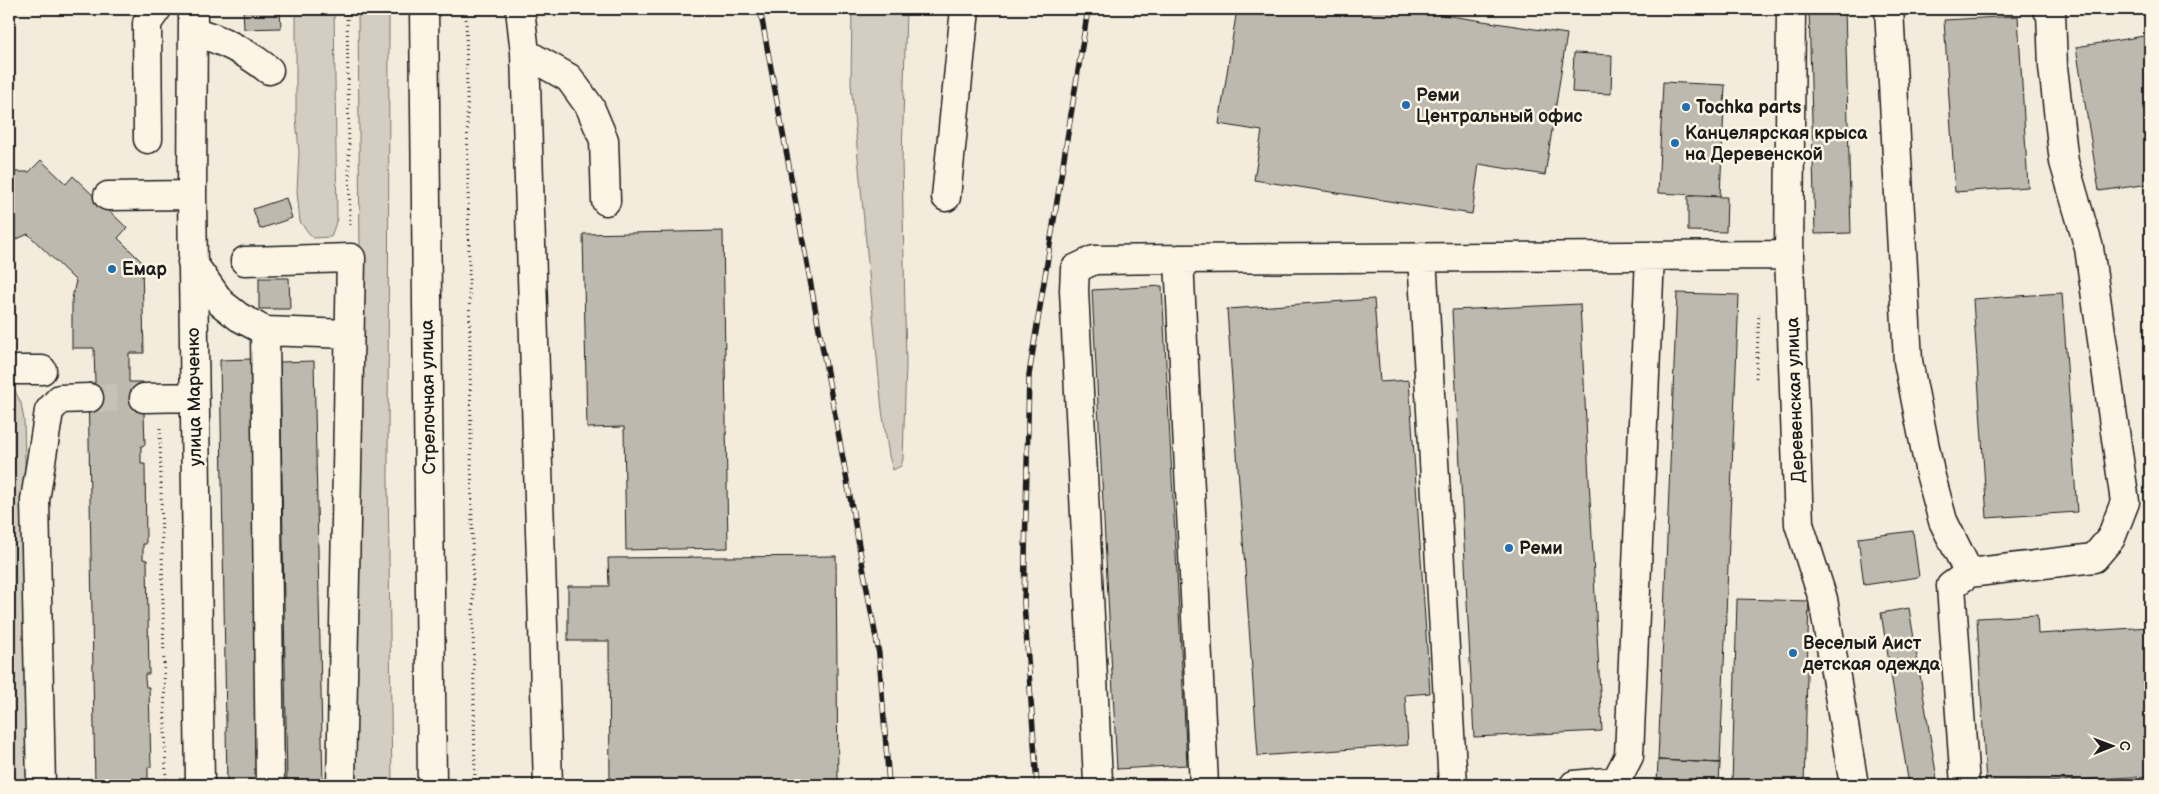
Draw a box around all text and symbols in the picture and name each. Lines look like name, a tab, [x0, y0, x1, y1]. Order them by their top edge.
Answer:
place label: Реми Центральный офис	[1416, 85, 1583, 127]
place label: Tochka parts	[1696, 97, 1802, 118]
marker: Реми Центральный офис	[1400, 99, 1412, 111]
marker: Tochka parts	[1680, 101, 1692, 113]
place label: Канцелярская крыса на Деревенской	[1685, 123, 1868, 165]
marker: Канцелярская крыса на Деревенской	[1669, 137, 1681, 149]
place label: Емар	[122, 259, 167, 280]
marker: Емар	[106, 263, 118, 275]
street label: Деревенская улица	[1782, 316, 1809, 483]
street label: Стрелочная улица	[417, 319, 440, 475]
street label: улица Марченко	[183, 327, 206, 467]
place label: Реми	[1519, 538, 1563, 559]
marker: Реми	[1503, 542, 1515, 554]
place label: Веселый Аист детская одежда	[1802, 633, 1941, 675]
marker: Веселый Аист детская одежда	[1787, 647, 1799, 659]
north arrow	[2086, 722, 2136, 772]
text: С	[2116, 741, 2133, 751]

